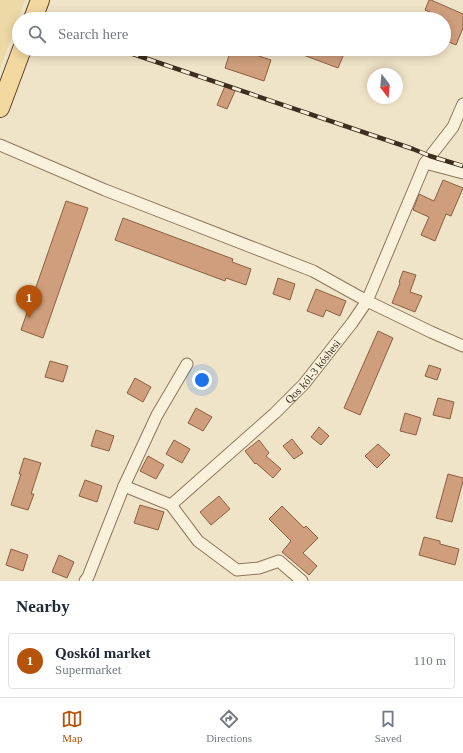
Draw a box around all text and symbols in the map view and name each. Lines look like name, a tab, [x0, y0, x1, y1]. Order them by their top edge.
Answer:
search box	[12, 12, 451, 56]
icon: search	[26, 23, 48, 45]
text: Search here	[58, 26, 128, 42]
north arrow	[367, 68, 403, 104]
pin: 1	[16, 285, 42, 318]
street label: Qos kól-3 kóshesi	[282, 337, 343, 406]
your location	[192, 370, 212, 390]
text: Nearby	[16, 597, 70, 616]
text: Qoskól market	[55, 645, 150, 661]
text: 1	[27, 653, 33, 668]
text: 110 m	[414, 653, 446, 668]
text: Supermarket	[55, 662, 121, 677]
tab: Map	[61, 708, 83, 744]
tab: Directions	[206, 708, 252, 744]
tab: Saved	[375, 708, 402, 744]

